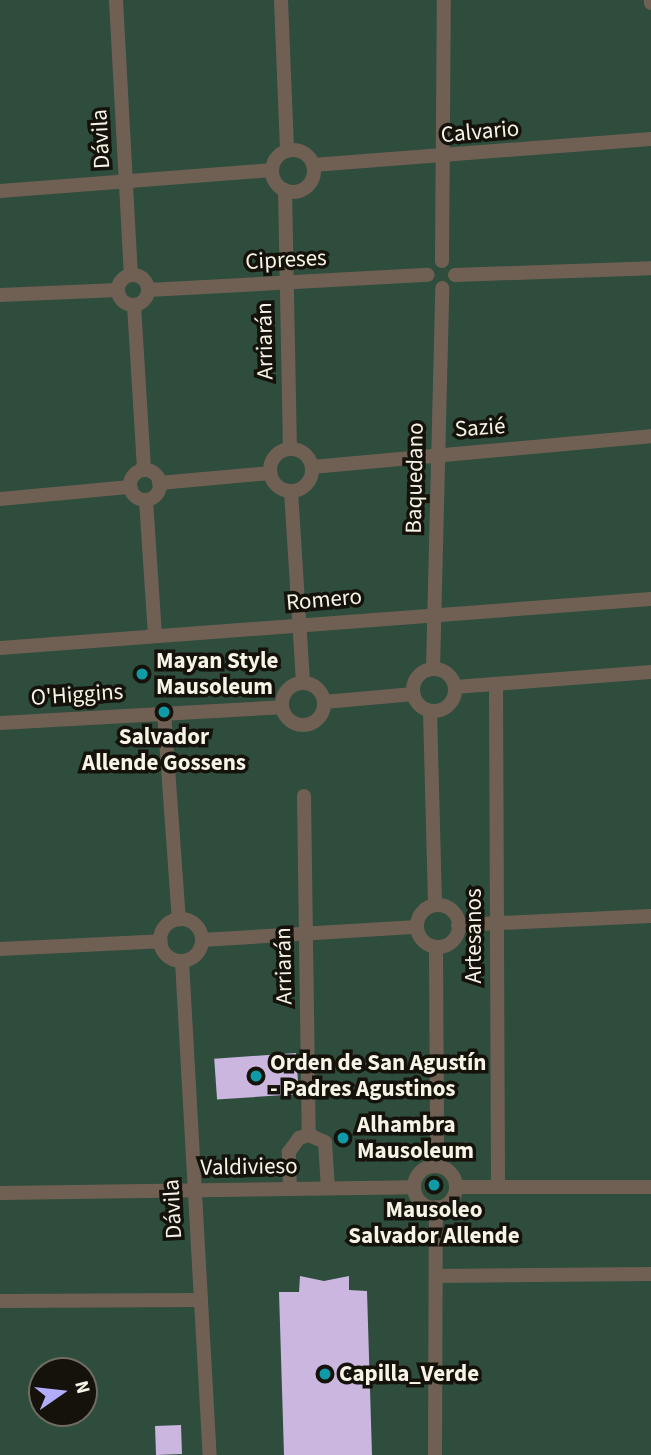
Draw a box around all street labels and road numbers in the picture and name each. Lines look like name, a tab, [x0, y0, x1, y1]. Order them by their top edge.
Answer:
street label: Dávila	[86, 109, 116, 169]
street label: Calvario	[440, 115, 520, 149]
street label: Cipreses	[245, 244, 327, 276]
street label: Arriarán	[251, 302, 279, 380]
street label: Sazié	[454, 412, 506, 444]
street label: Baquedano	[400, 422, 430, 534]
street label: Romero	[285, 583, 363, 617]
street label: O'Higgins	[30, 678, 124, 712]
street label: Artesanos	[460, 888, 488, 984]
street label: Arriarán	[270, 927, 298, 1005]
street label: Valdivieso	[200, 1152, 298, 1182]
street label: Dávila	[158, 1179, 188, 1239]

